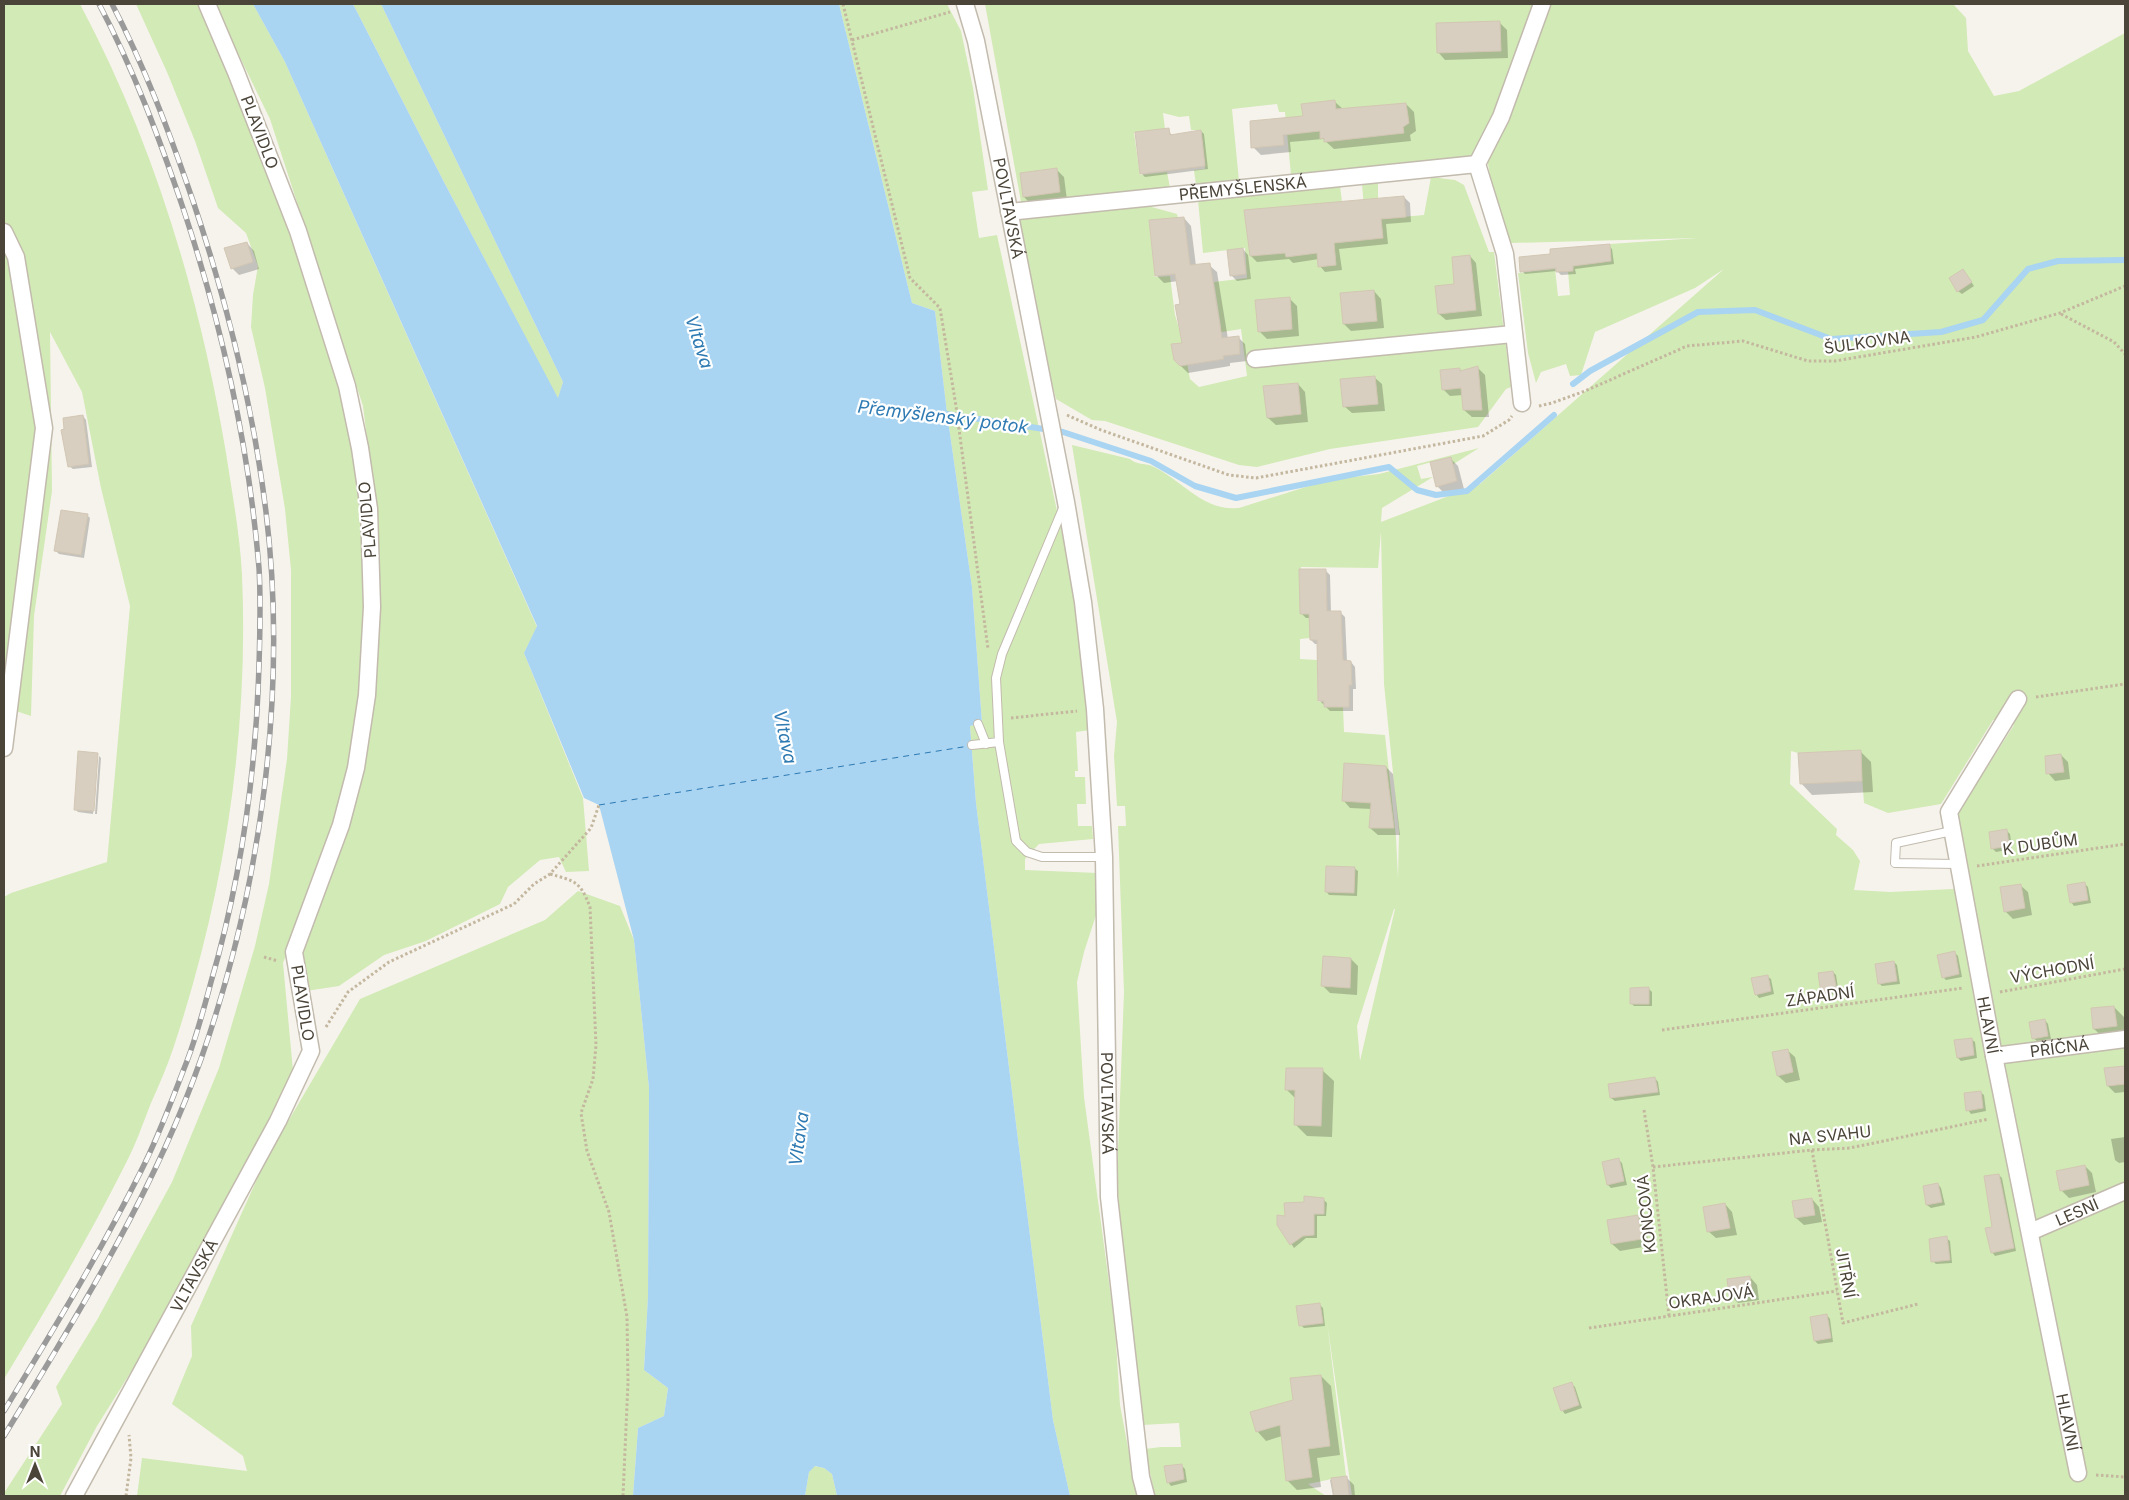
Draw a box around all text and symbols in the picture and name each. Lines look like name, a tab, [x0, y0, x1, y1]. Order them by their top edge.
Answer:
street label: PLAVIDLO	[237, 93, 283, 171]
street label: POVLTAVSKÁ	[989, 156, 1028, 260]
street label: PŘEMYŠLENSKÁ	[1178, 172, 1308, 205]
water label: Vltava	[681, 313, 718, 371]
street label: ŠULKOVNA	[1822, 326, 1912, 358]
water label: Přemyšlenský potok	[857, 396, 1031, 438]
street label: PLAVIDLO	[354, 481, 380, 559]
water label: Vltava	[770, 708, 801, 766]
street label: K DUBŮM	[2001, 829, 2079, 859]
street label: VÝCHODNÍ	[2008, 953, 2096, 987]
street label: PLAVIDLO	[287, 963, 319, 1043]
street label: ZÁPADNÍ	[1784, 981, 1856, 1011]
street label: HLAVNÍ	[1973, 995, 2004, 1056]
street label: PŘÍČNÁ	[2029, 1034, 2090, 1061]
street label: POVLTAVSKÁ	[1097, 1052, 1118, 1155]
water label: Vltava	[784, 1111, 813, 1167]
street label: NA SVAHU	[1788, 1121, 1872, 1149]
street label: KONCOVÁ	[1632, 1174, 1660, 1254]
street label: LESNÍ	[2052, 1193, 2102, 1230]
street label: VLTAVSKÁ	[166, 1235, 222, 1316]
street label: JITŘNÍ	[1832, 1246, 1860, 1300]
street label: OKRAJOVÁ	[1667, 1281, 1755, 1313]
street label: HLAVNÍ	[2052, 1392, 2083, 1453]
north arrow	[10, 1440, 60, 1490]
text: N	[30, 1443, 40, 1460]

